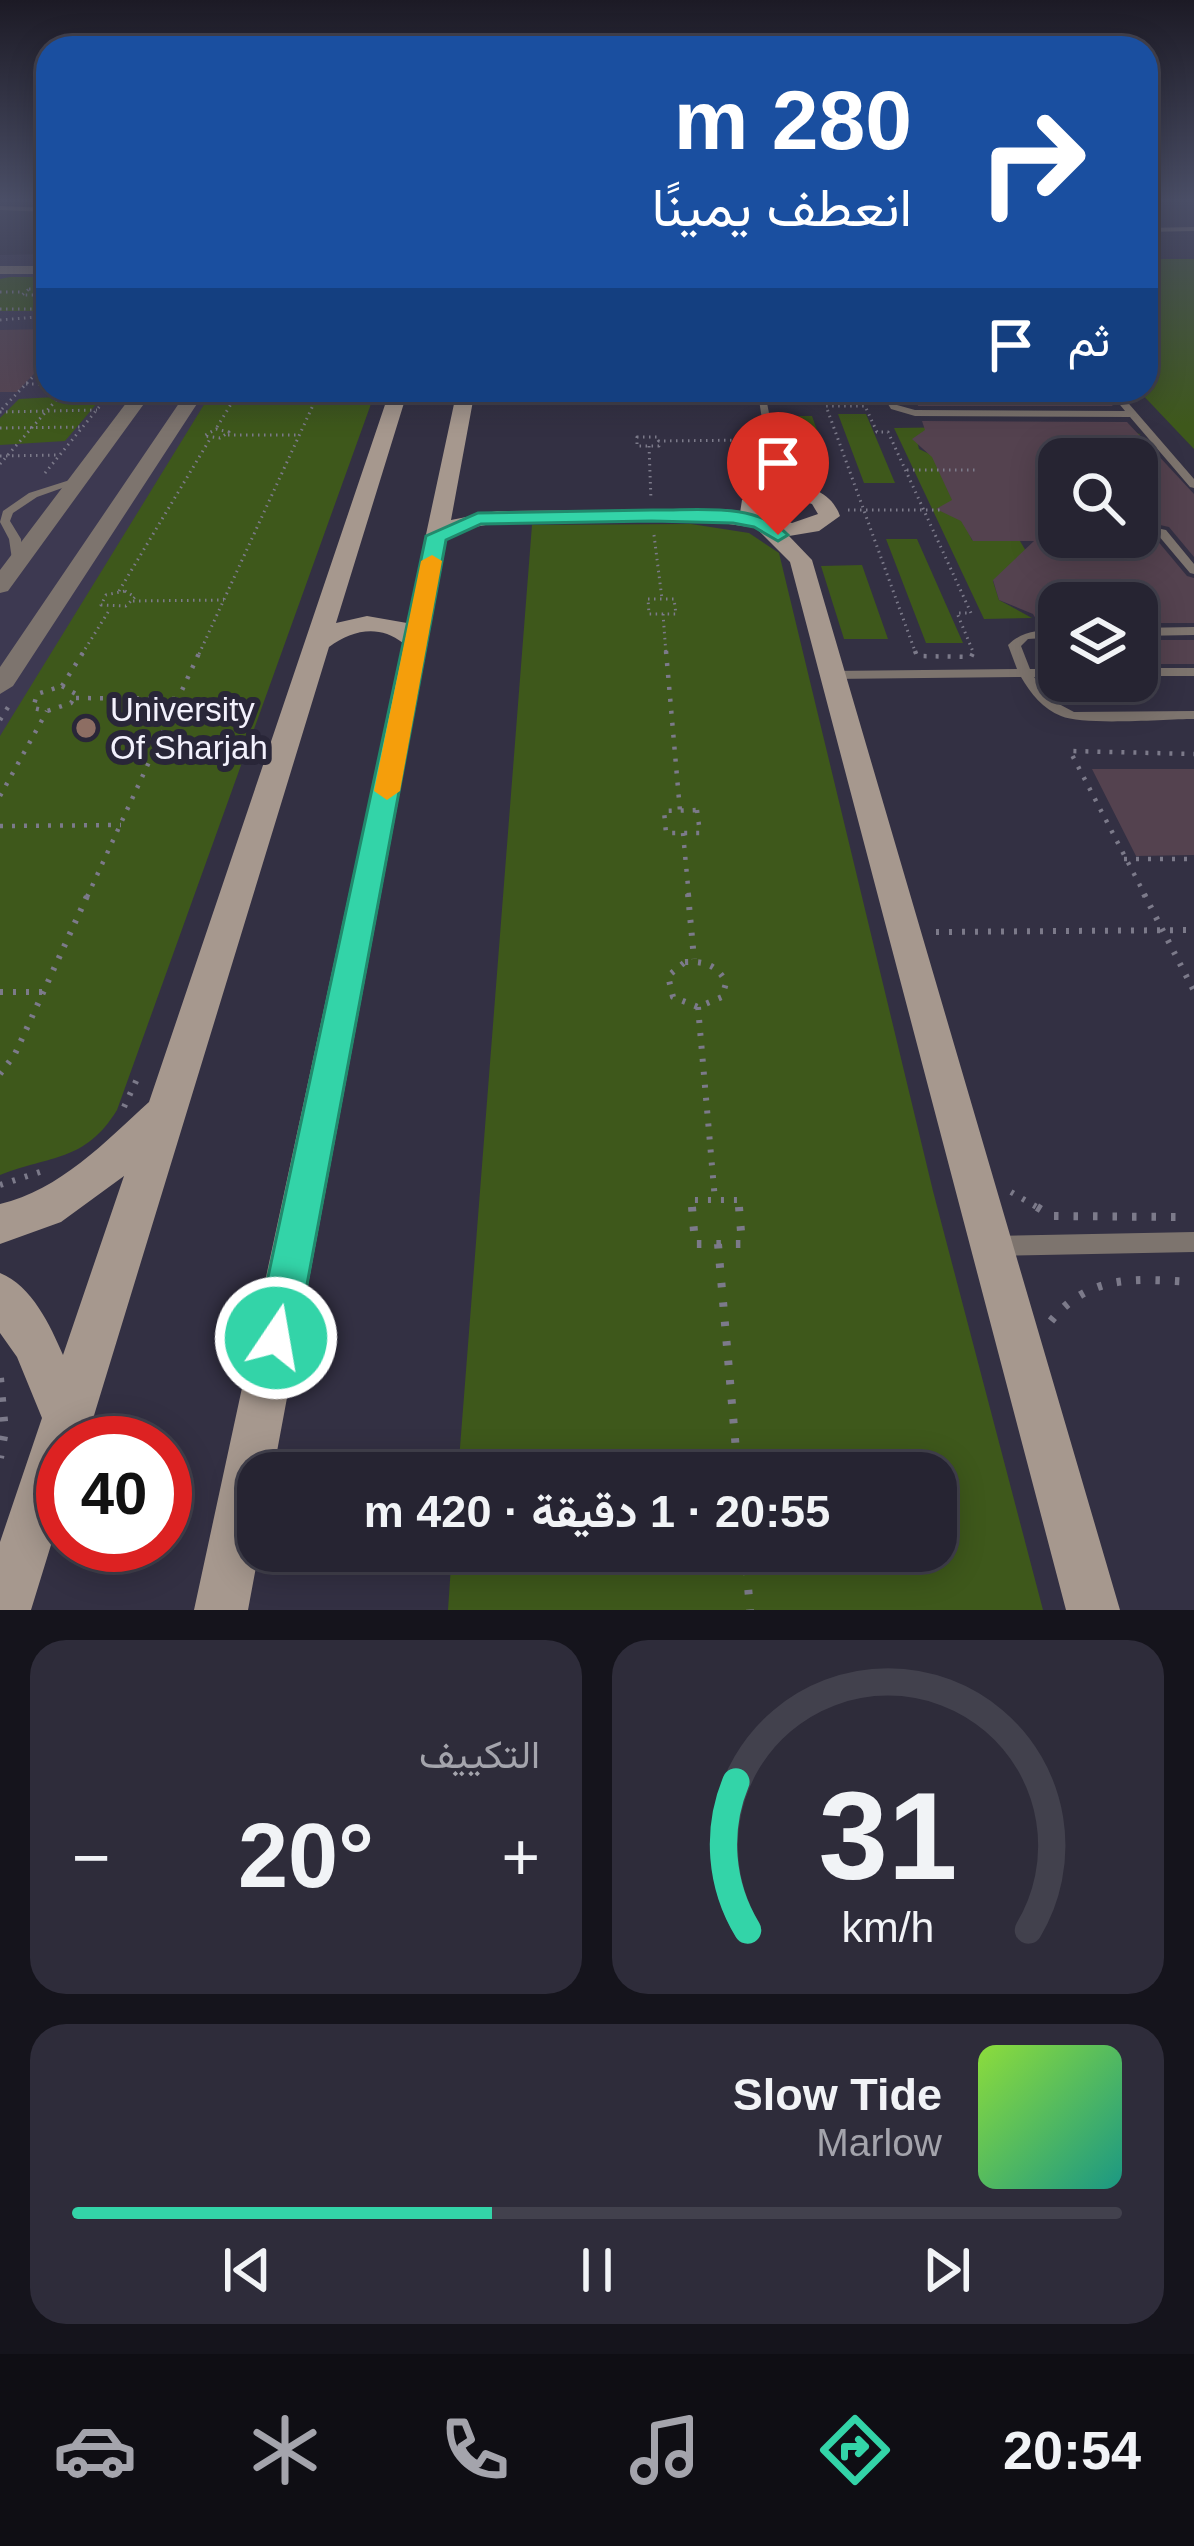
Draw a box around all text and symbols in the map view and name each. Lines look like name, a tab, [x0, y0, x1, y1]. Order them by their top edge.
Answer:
text: 280 m	[674, 73, 912, 167]
icon: right	[954, 84, 1110, 240]
text: انعطف يمينًا	[652, 177, 912, 237]
icon: arrive	[978, 312, 1044, 378]
text: ثم	[1068, 315, 1110, 366]
pin	[727, 412, 829, 535]
icon: arrive	[745, 430, 811, 496]
map controls	[1038, 438, 1158, 702]
button: search	[1038, 438, 1158, 558]
button: layers	[1038, 582, 1158, 702]
place label: University Of Sharjah	[110, 691, 268, 766]
marker: University Of Sharjah	[73, 715, 99, 741]
position arrow	[213, 1275, 339, 1401]
speed limit sign: 40	[36, 1416, 192, 1572]
text: 20:55 · 1 دقيقة · 420 m	[364, 1486, 830, 1537]
text: التكييف	[419, 1733, 540, 1776]
text: 31	[819, 1766, 957, 1905]
text: 20°	[238, 1806, 374, 1906]
text: −	[72, 1820, 111, 1894]
text: +	[501, 1820, 540, 1894]
text: km/h	[842, 1903, 934, 1951]
text: Slow Tide	[733, 2069, 942, 2120]
text: Marlow	[816, 2121, 942, 2164]
icon: previous	[214, 2237, 280, 2303]
icon: pause	[564, 2237, 630, 2303]
icon: next	[914, 2237, 980, 2303]
icon: car	[53, 2408, 137, 2492]
icon: climate	[243, 2408, 327, 2492]
icon: phone	[433, 2408, 517, 2492]
icon: music	[623, 2408, 707, 2492]
icon: directions	[813, 2408, 897, 2492]
text: 20:54	[1003, 2420, 1141, 2480]

